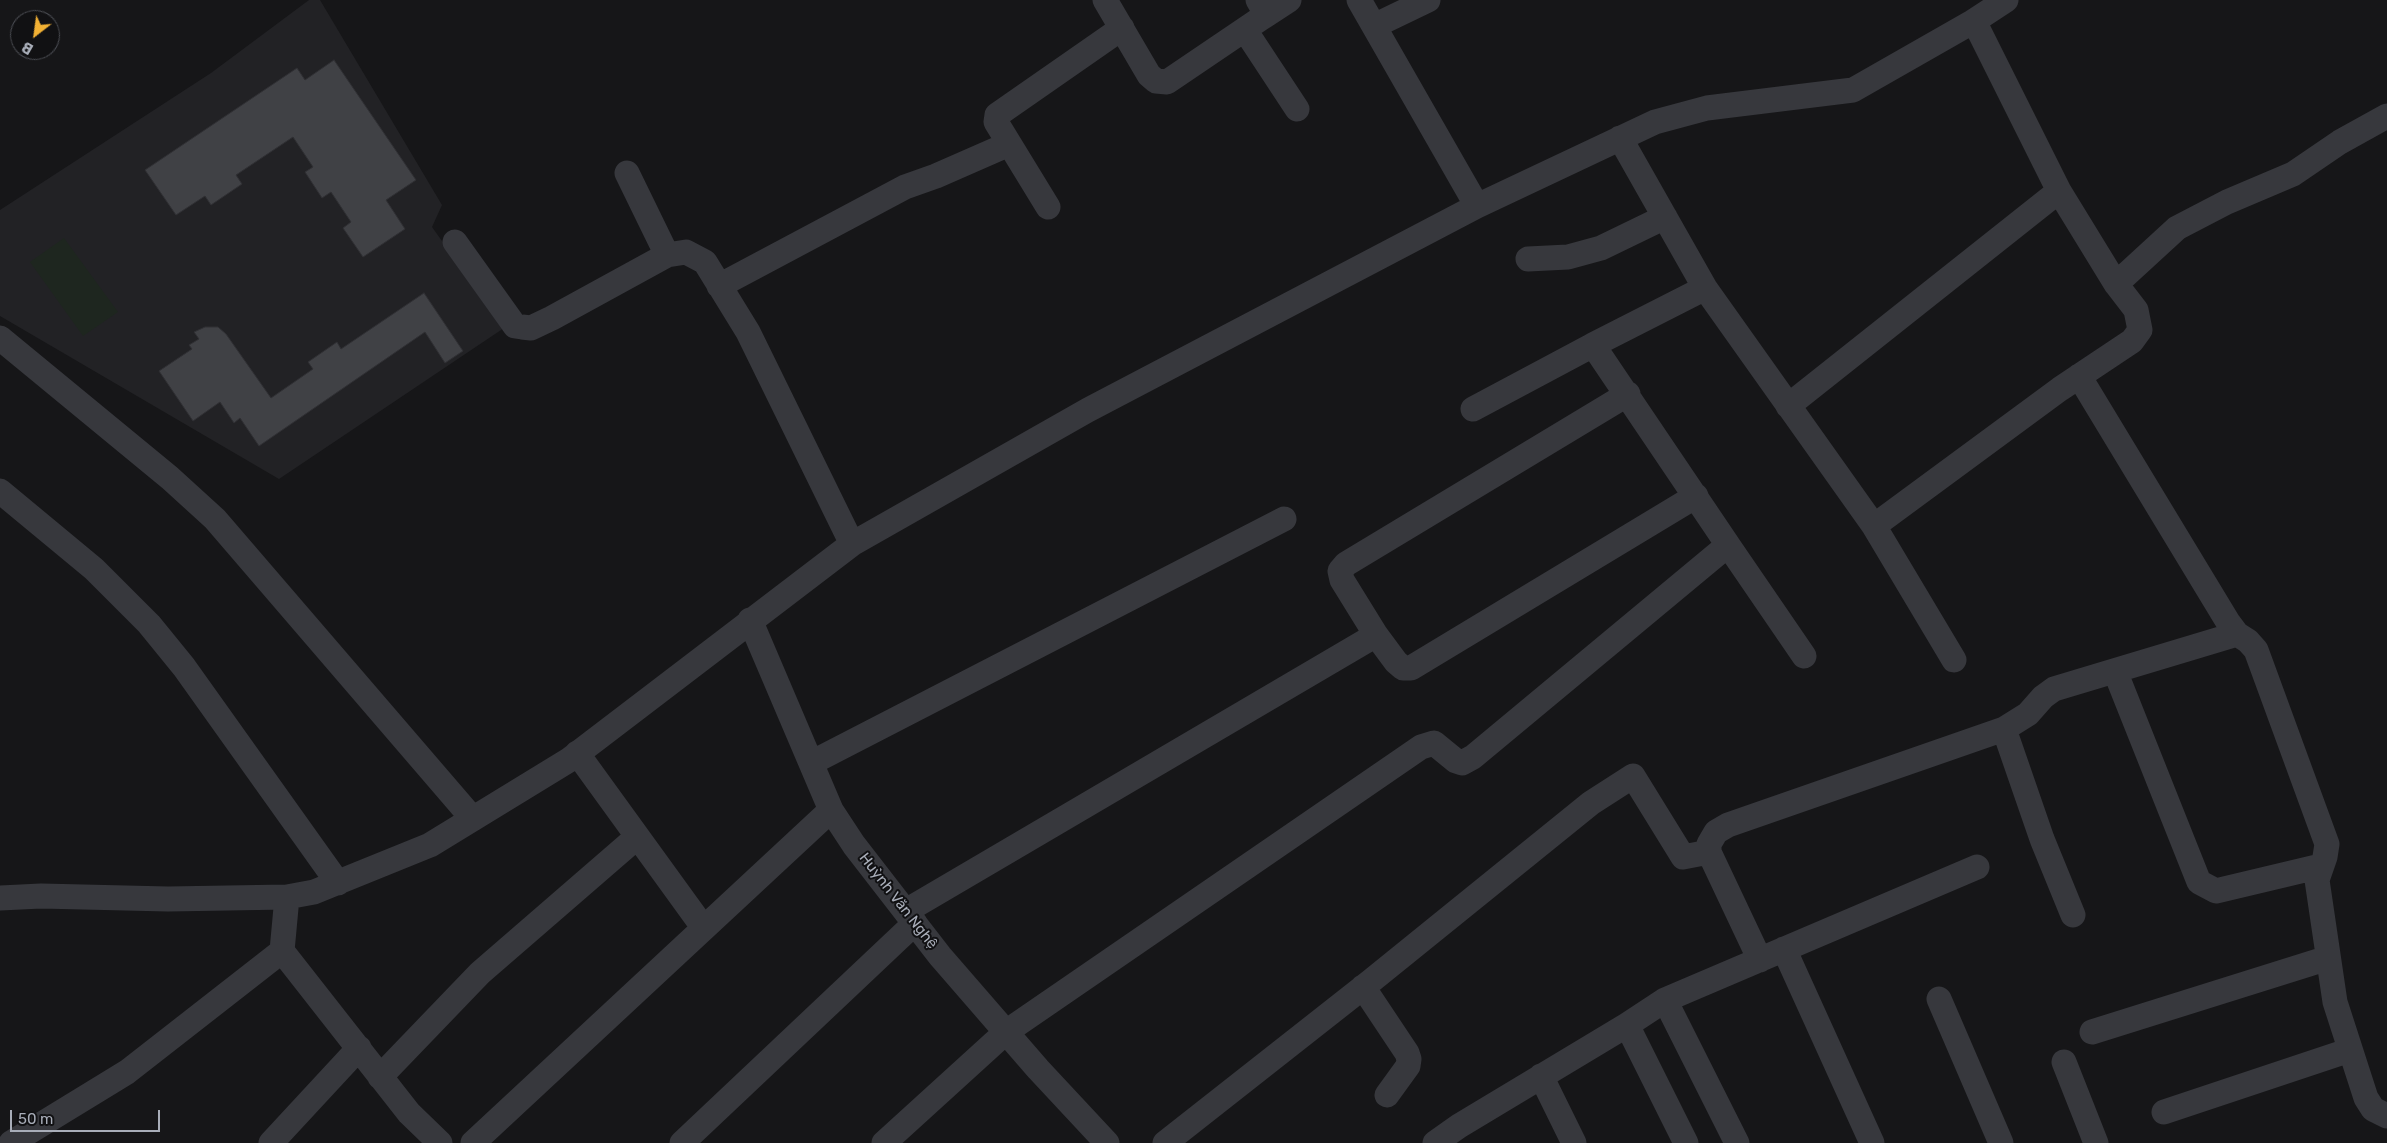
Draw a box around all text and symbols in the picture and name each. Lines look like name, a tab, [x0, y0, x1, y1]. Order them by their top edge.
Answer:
north arrow	[10, 10, 60, 60]
text: B	[19, 38, 36, 57]
street label: Huỳnh Văn Nghệ	[855, 849, 941, 953]
scale bar	[12, 1100, 162, 1132]
text: 50 m	[18, 1110, 53, 1128]

